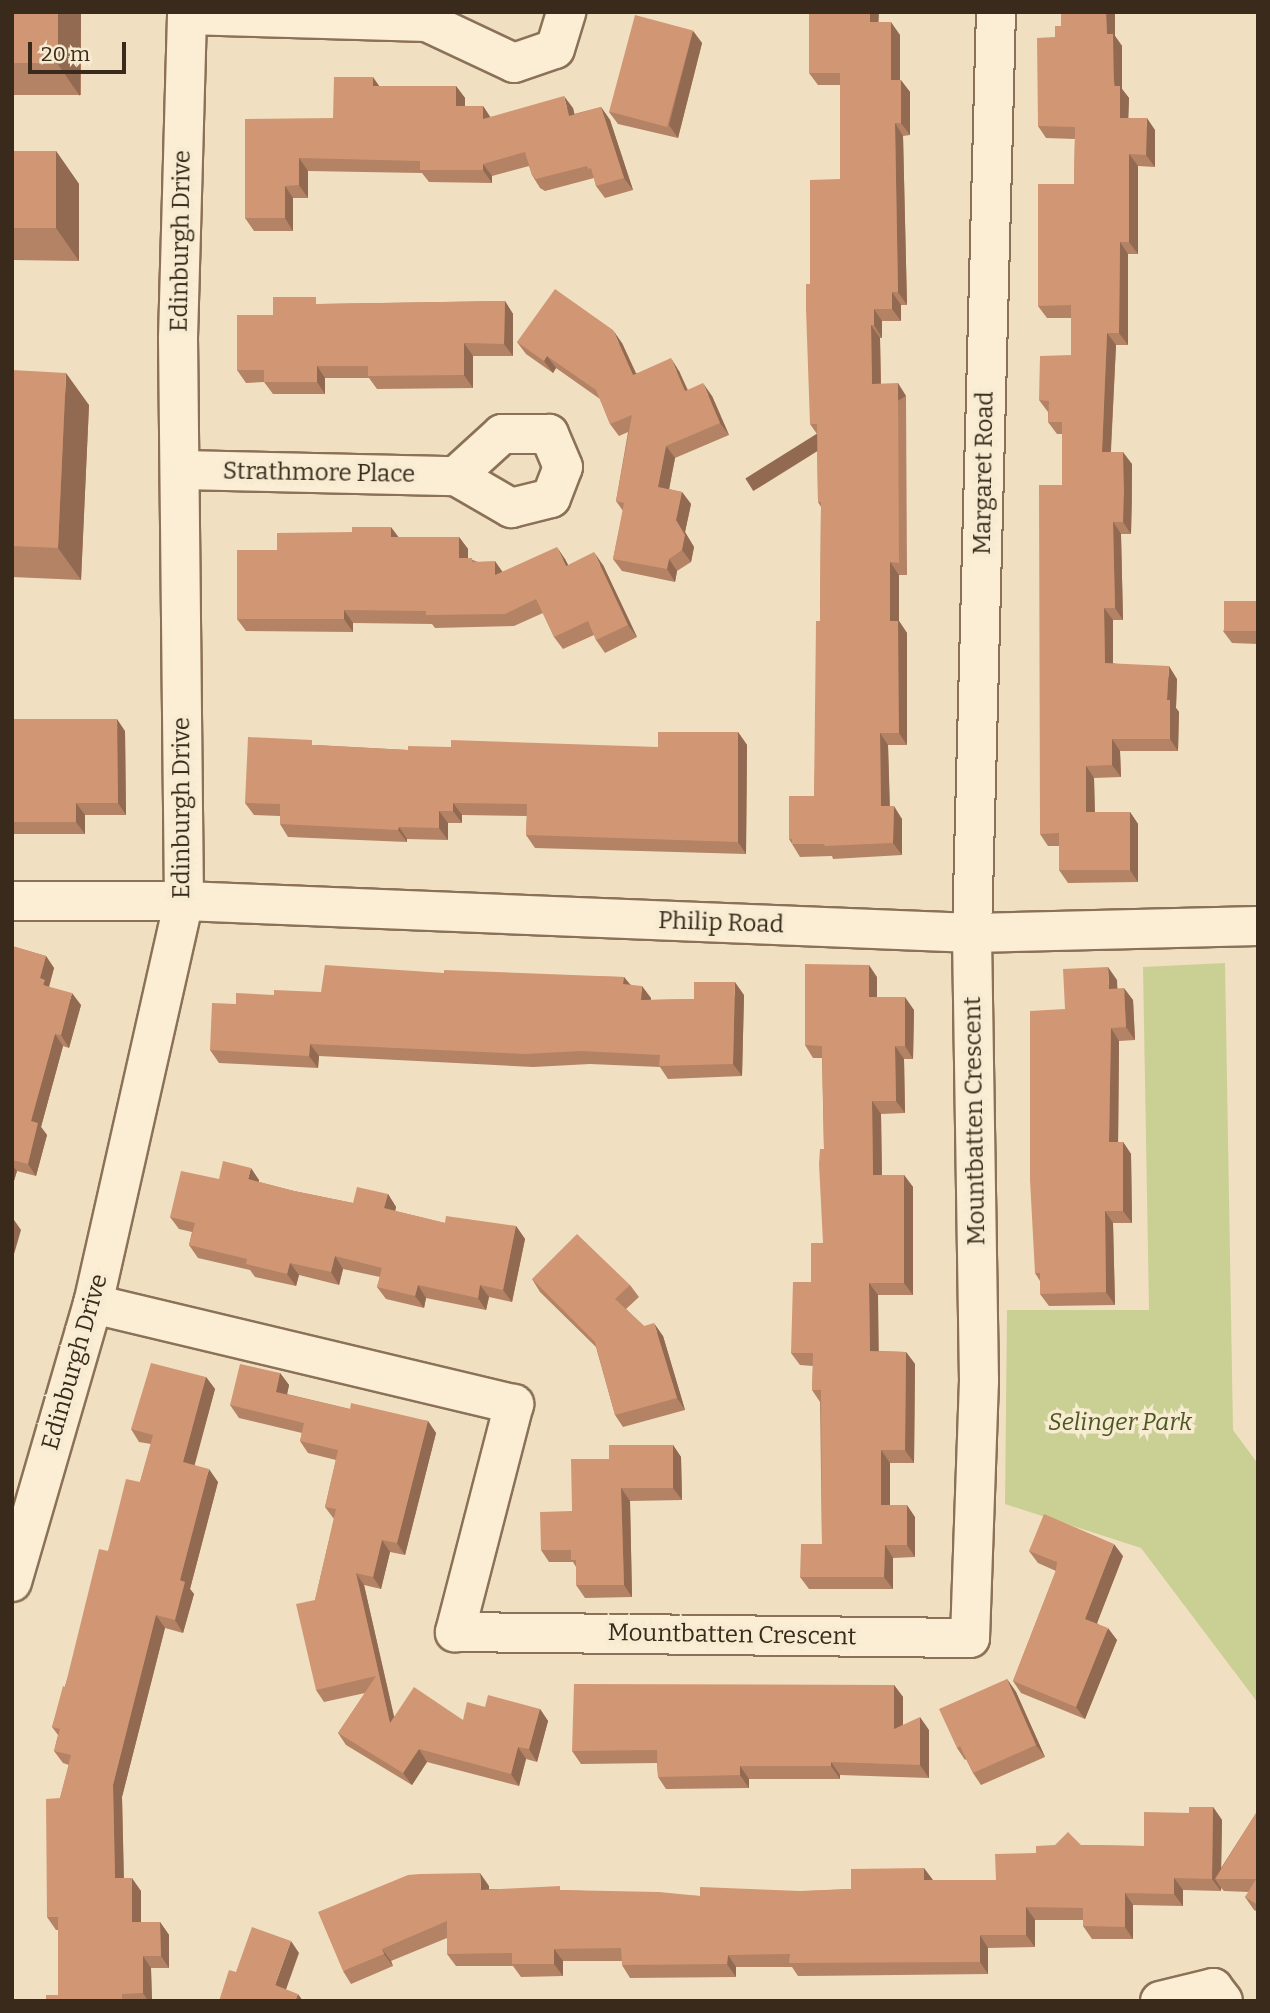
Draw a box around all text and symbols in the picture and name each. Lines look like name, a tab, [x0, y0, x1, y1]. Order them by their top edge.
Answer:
scale bar	[32, 28, 130, 72]
text: 20 m	[41, 41, 90, 67]
street label: Edinburgh Drive	[165, 150, 197, 332]
street label: Margaret Road	[968, 391, 1000, 555]
street label: Strathmore Place	[223, 457, 415, 489]
street label: Edinburgh Drive	[168, 717, 196, 899]
street label: Philip Road	[658, 906, 784, 940]
street label: Mountbatten Crescent	[958, 996, 992, 1246]
street label: Edinburgh Drive	[36, 1271, 114, 1453]
park label: Selinger Park	[1048, 1409, 1192, 1437]
street label: Mountbatten Crescent	[607, 1618, 857, 1652]

